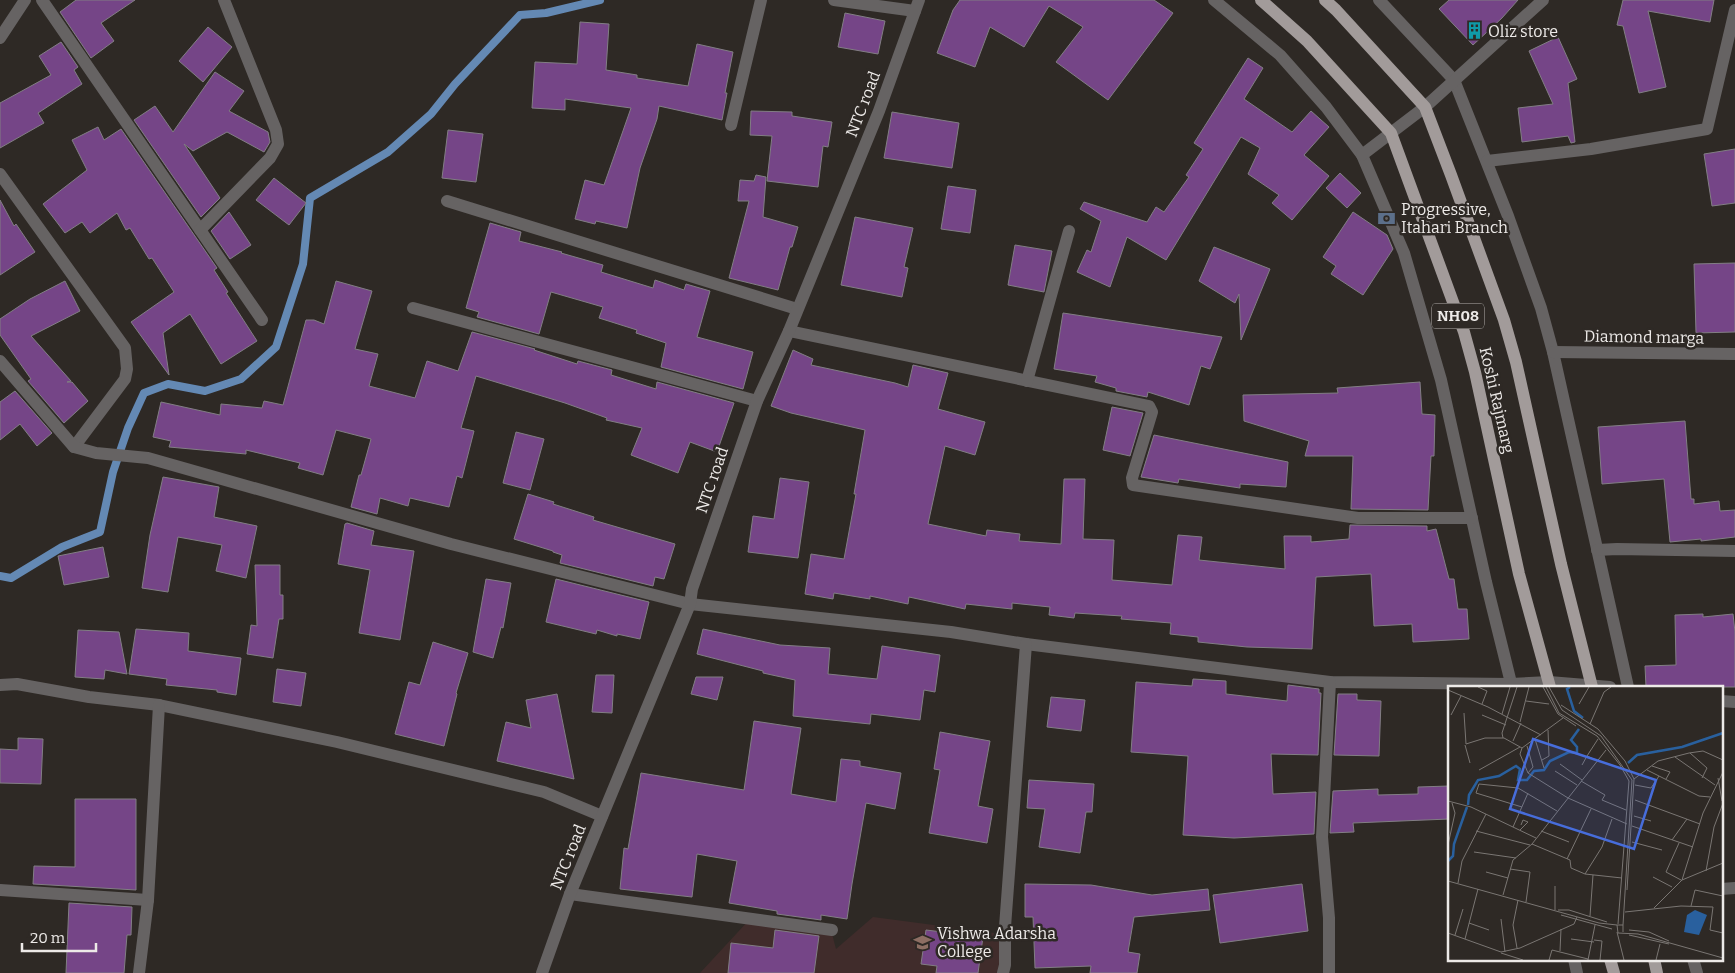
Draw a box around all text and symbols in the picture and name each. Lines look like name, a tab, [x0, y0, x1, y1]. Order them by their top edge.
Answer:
building icon: Oliz store	[1464, 21, 1484, 41]
place label: Oliz store	[1488, 22, 1558, 41]
street label: NTC road	[842, 68, 884, 140]
place label: Progressive, Itahari Branch	[1401, 200, 1508, 237]
bank icon: Progressive, Itahari Branch	[1377, 208, 1397, 228]
road number: NH08	[1432, 304, 1484, 328]
street label: Diamond marga	[1584, 326, 1704, 348]
street label: Koshi Rajmarg	[1476, 345, 1518, 455]
street label: NTC road	[692, 444, 732, 516]
inset map	[1448, 686, 1722, 960]
street label: NTC road	[546, 821, 590, 893]
scale bar	[22, 920, 96, 952]
place label: Vishwa Adarsha College	[937, 924, 1056, 961]
text: 20 m	[30, 929, 66, 947]
school or university icon: Vishwa Adarsha College	[913, 932, 933, 952]

